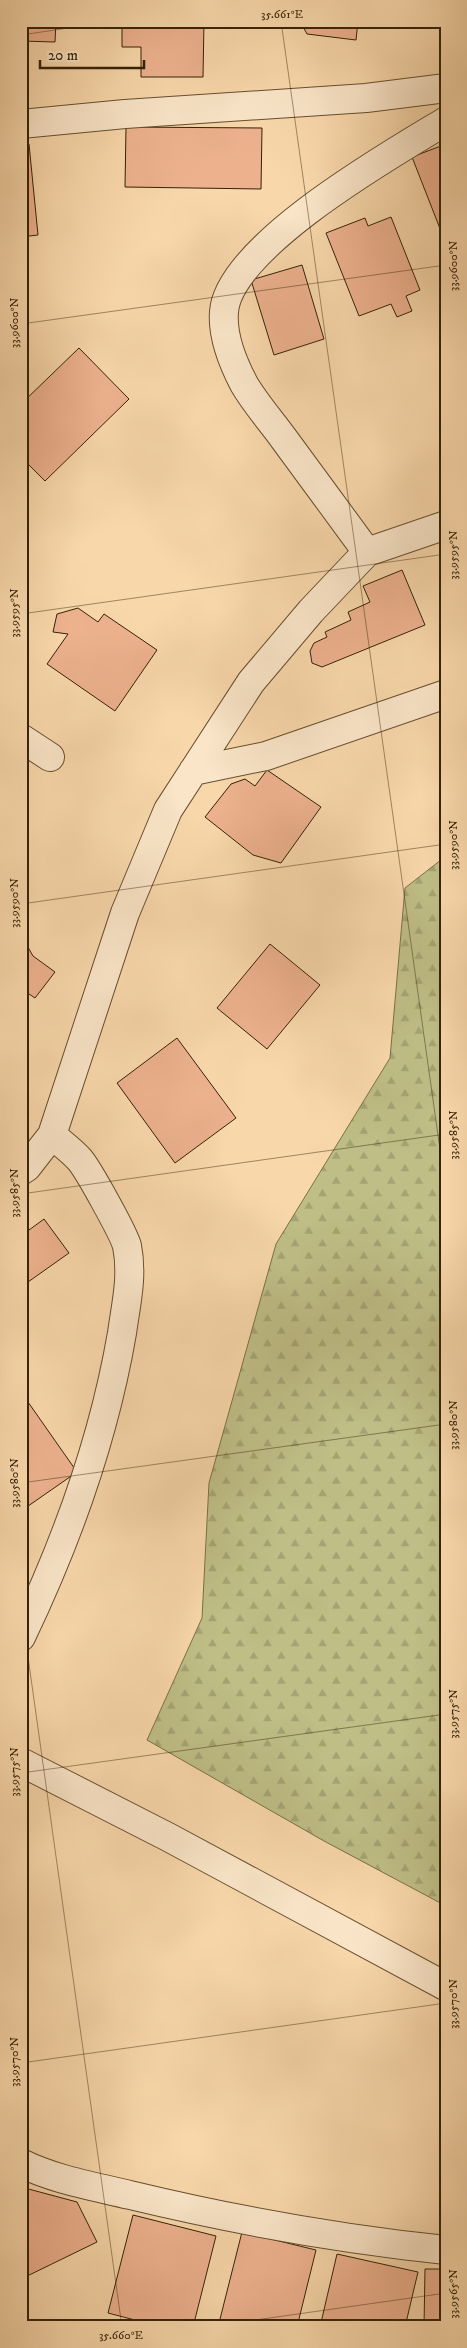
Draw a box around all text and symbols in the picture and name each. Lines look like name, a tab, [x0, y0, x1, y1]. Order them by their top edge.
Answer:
text: 35.661°E	[261, 7, 304, 22]
scale bar	[40, 38, 144, 70]
text: 20 m	[48, 46, 78, 65]
text: 33.9600°N	[446, 241, 461, 291]
text: 33.9600°N	[7, 298, 22, 348]
text: 33.9595°N	[446, 530, 461, 580]
text: 33.9595°N	[7, 588, 22, 638]
text: 33.9590°N	[446, 820, 461, 870]
text: 33.9590°N	[7, 878, 22, 928]
text: 33.9585°N	[446, 1110, 461, 1160]
text: 33.9585°N	[7, 1168, 22, 1218]
text: 33.9580°N	[446, 1400, 461, 1450]
text: 33.9580°N	[7, 1458, 22, 1508]
text: 33.9575°N	[446, 1689, 461, 1739]
text: 33.9575°N	[7, 1747, 22, 1797]
text: 33.9570°N	[446, 1979, 461, 2029]
text: 33.9570°N	[7, 2037, 22, 2087]
text: 33.9565°N	[446, 2269, 461, 2319]
text: 35.660°E	[99, 2328, 144, 2343]

